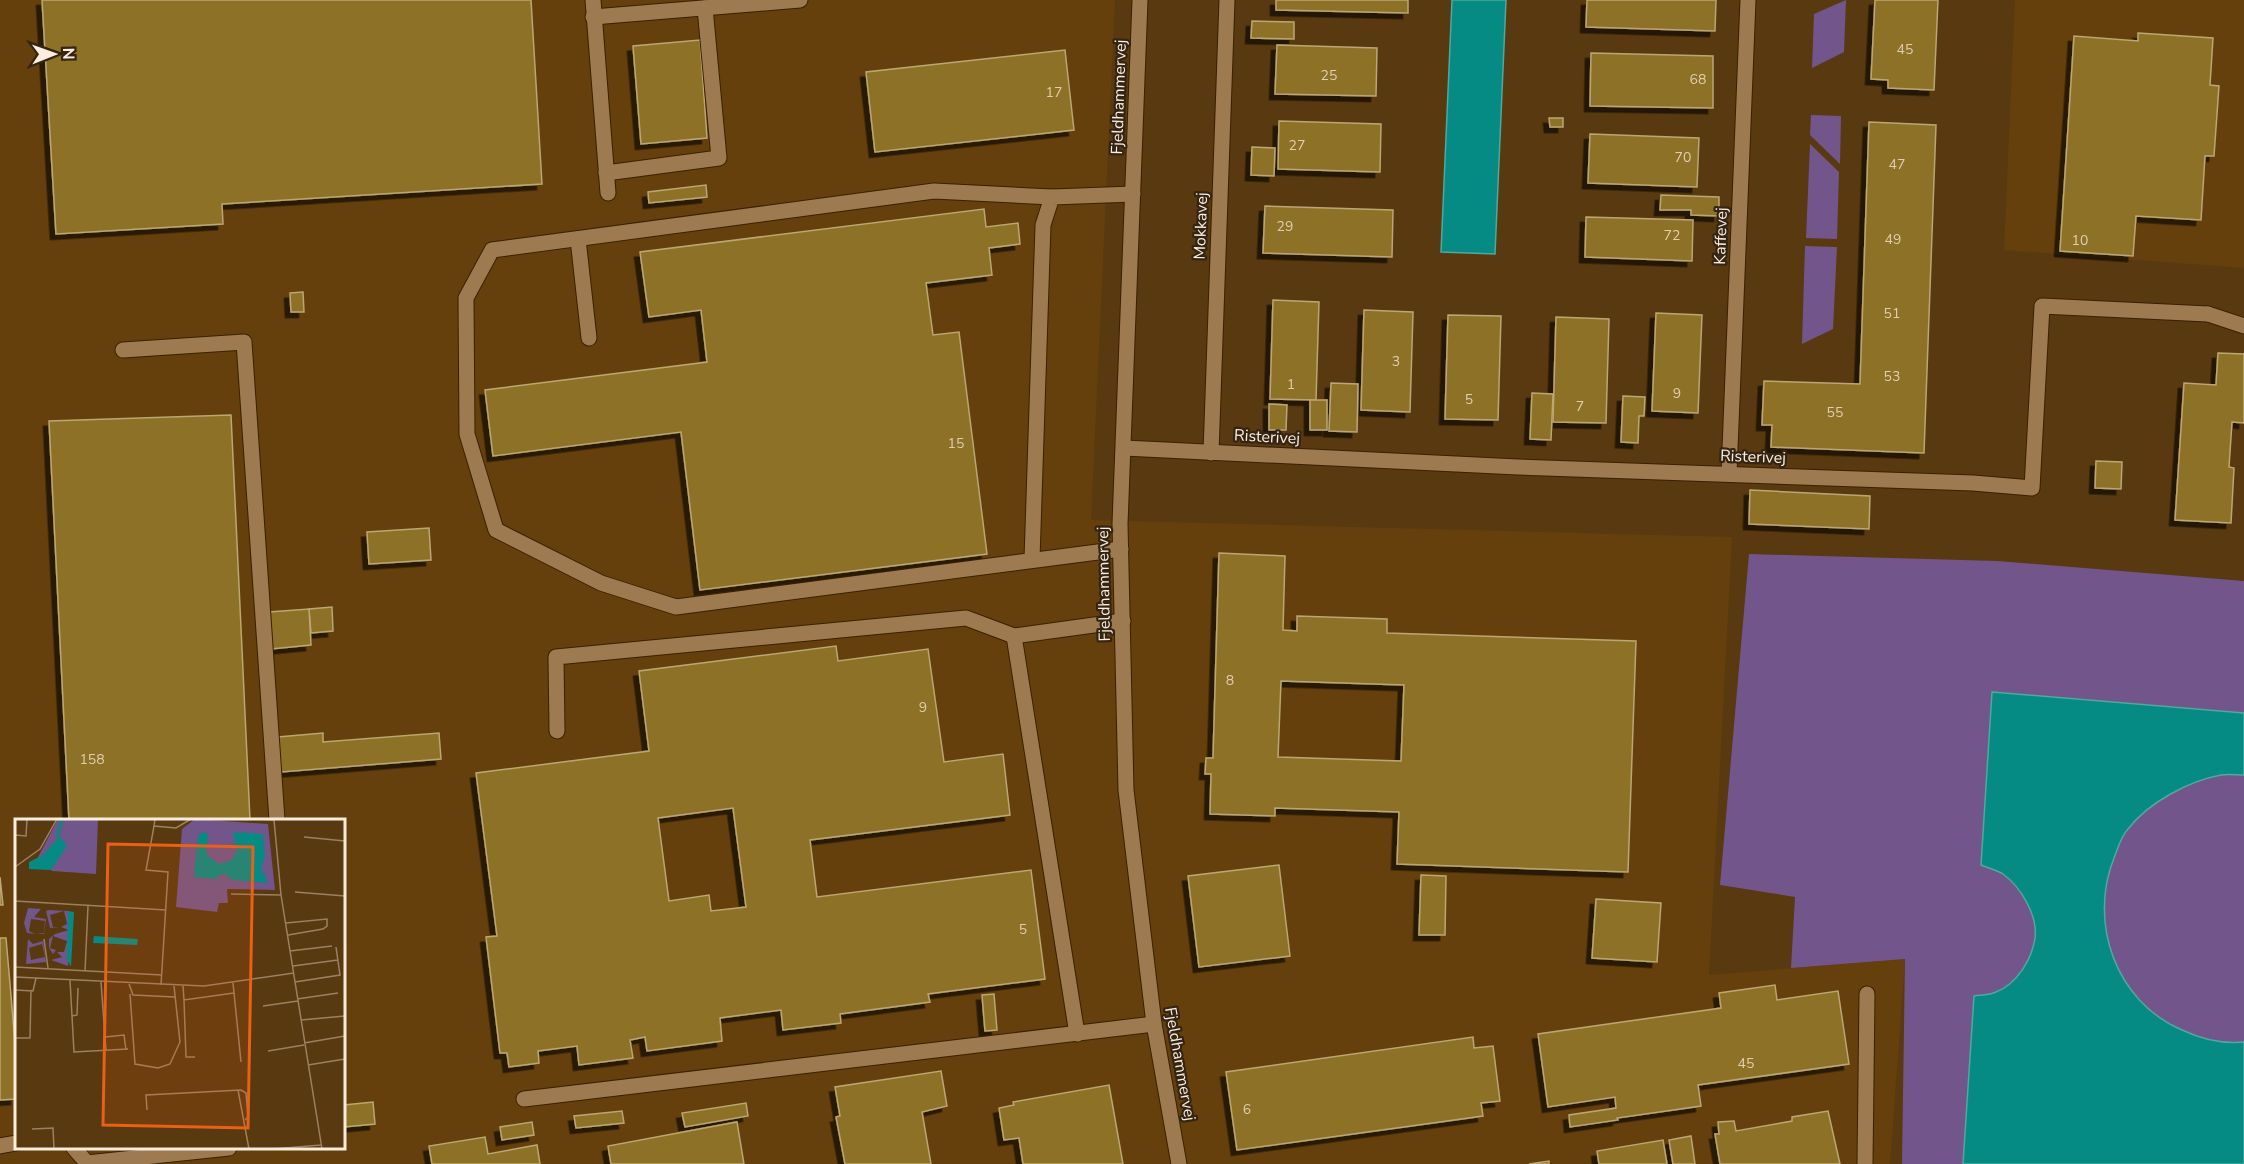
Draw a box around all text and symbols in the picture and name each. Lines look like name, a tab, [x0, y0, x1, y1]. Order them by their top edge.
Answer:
north arrow	[24, 24, 84, 84]
street label: Fjeldhammervej	[1106, 39, 1132, 155]
house number: 45	[1897, 40, 1913, 59]
text: N	[57, 48, 79, 60]
house number: 25	[1321, 66, 1337, 85]
house number: 68	[1690, 70, 1706, 89]
house number: 17	[1046, 83, 1062, 102]
house number: 27	[1289, 136, 1305, 155]
house number: 70	[1675, 148, 1691, 167]
house number: 47	[1889, 155, 1905, 174]
street label: Mokkavej	[1189, 192, 1213, 260]
street label: Kaffevej	[1709, 207, 1733, 265]
house number: 29	[1277, 217, 1293, 236]
house number: 72	[1664, 226, 1680, 245]
house number: 49	[1885, 230, 1901, 249]
house number: 10	[2072, 231, 2088, 250]
house number: 51	[1884, 304, 1900, 323]
house number: 3	[1392, 352, 1400, 371]
house number: 53	[1884, 367, 1900, 386]
house number: 1	[1287, 375, 1295, 394]
house number: 9	[1673, 384, 1681, 403]
house number: 5	[1465, 390, 1473, 409]
house number: 7	[1576, 397, 1584, 416]
house number: 55	[1827, 403, 1843, 422]
street label: Risterivej	[1234, 424, 1300, 450]
house number: 15	[948, 434, 964, 453]
street label: Risterivej	[1720, 445, 1786, 469]
street label: Fjeldhammervej	[1092, 526, 1116, 642]
house number: 8	[1226, 671, 1234, 690]
house number: 9	[919, 698, 927, 717]
house number: 158	[79, 750, 105, 769]
inset map	[15, 819, 345, 1149]
house number: 5	[1019, 920, 1027, 939]
street label: Fjeldhammervej	[1159, 1005, 1201, 1123]
house number: 45	[1738, 1054, 1754, 1073]
house number: 6	[1243, 1100, 1251, 1119]

